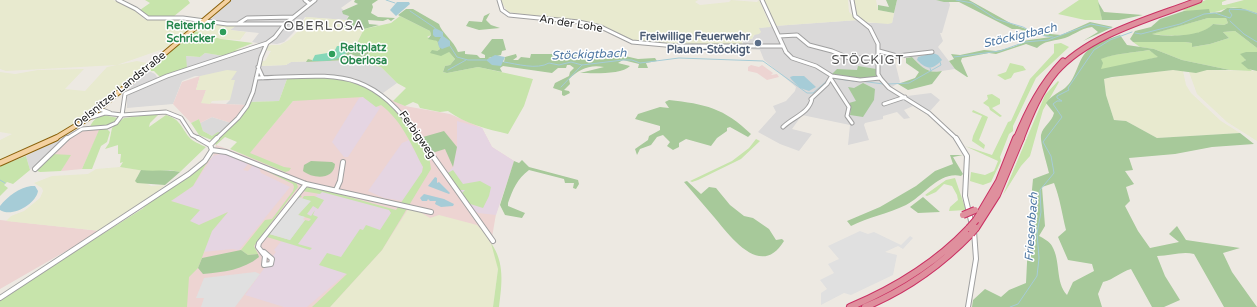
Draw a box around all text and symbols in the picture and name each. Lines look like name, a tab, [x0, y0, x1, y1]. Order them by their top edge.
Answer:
street label: An der Lohe	[538, 12, 604, 36]
place label: Reiterhof Schricker	[166, 19, 215, 45]
district label: OBERLOSA	[284, 19, 364, 35]
water label: Stöckigtbach	[982, 21, 1058, 51]
marker: Reiterhof Schricker	[218, 27, 228, 37]
place label: Freiwillige Feuerwehr Plauen-Stöckigt	[640, 30, 750, 56]
marker: Freiwillige Feuerwehr Plauen-Stöckigt	[753, 38, 763, 48]
place label: Reitplatz Oberlosa	[340, 41, 387, 67]
water label: Stöckigtbach	[551, 46, 627, 64]
street label: Oelsnitzer Landstraße	[71, 49, 169, 131]
marker: Reitplatz Oberlosa	[327, 49, 337, 59]
district label: STÖCKIGT	[832, 53, 904, 69]
street label: Ferbigweg	[396, 109, 438, 161]
water label: Friesenbach	[1022, 192, 1042, 262]

